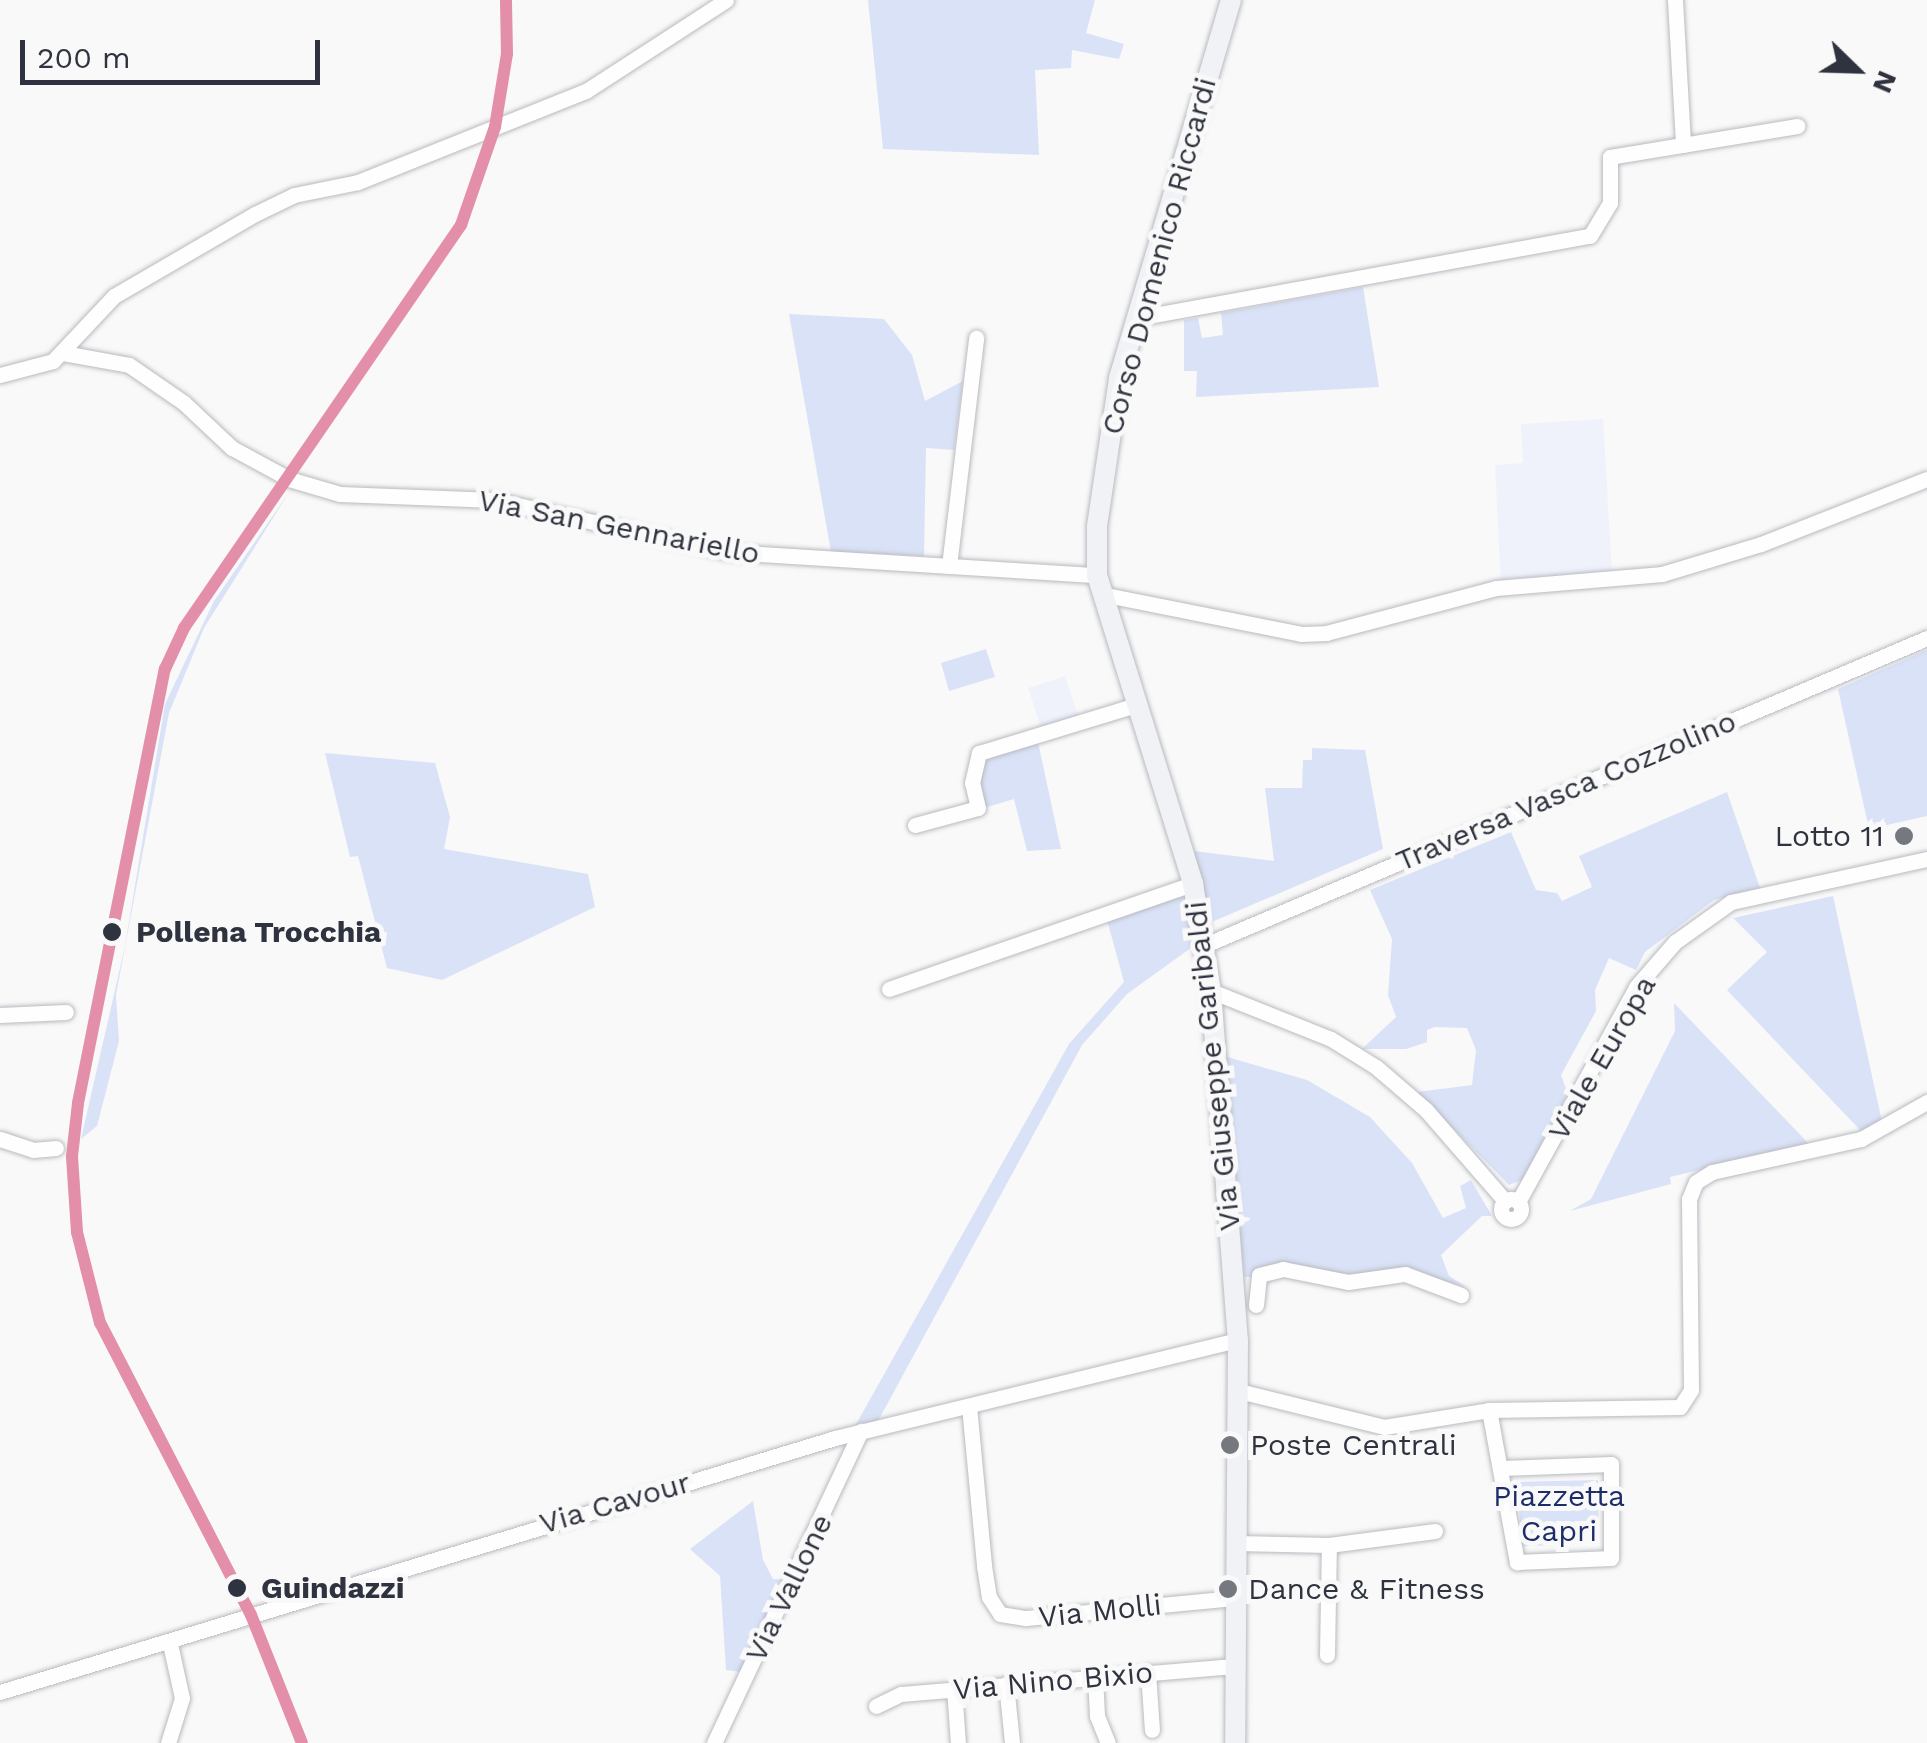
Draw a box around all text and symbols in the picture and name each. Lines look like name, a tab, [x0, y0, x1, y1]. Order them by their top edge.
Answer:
scale bar	[25, 20, 325, 82]
north arrow	[1807, 20, 1907, 120]
text: 200 m	[37, 40, 131, 75]
text: N	[1866, 66, 1904, 98]
street label: Corso Domenico Riccardi	[1094, 73, 1224, 439]
street label: Via San Gennariello	[475, 482, 763, 572]
street label: Traversa Vasca Cozzolino	[1390, 702, 1742, 880]
place label: Lotto 11	[1774, 818, 1884, 854]
marker: Lotto 11	[1893, 825, 1915, 847]
street label: Via Giuseppe Garibaldi	[1178, 899, 1248, 1233]
place label: Pollena Trocchia	[136, 914, 382, 950]
marker: Pollena Trocchia	[97, 917, 127, 947]
street label: Viale Europa	[1540, 969, 1664, 1147]
place label: Poste Centrali	[1250, 1427, 1457, 1463]
marker: Poste Centrali	[1219, 1434, 1241, 1456]
street label: Via Cavour	[535, 1464, 695, 1542]
park label: Piazzetta Capri	[1493, 1478, 1625, 1548]
street label: Via Vallone	[737, 1508, 841, 1668]
place label: Guindazzi	[261, 1570, 404, 1606]
place label: Dance & Fitness	[1248, 1571, 1485, 1607]
marker: Guindazzi	[222, 1573, 252, 1603]
marker: Dance & Fitness	[1217, 1578, 1239, 1600]
street label: Via Molli	[1036, 1587, 1164, 1635]
street label: Via Nino Bixio	[951, 1654, 1155, 1708]

